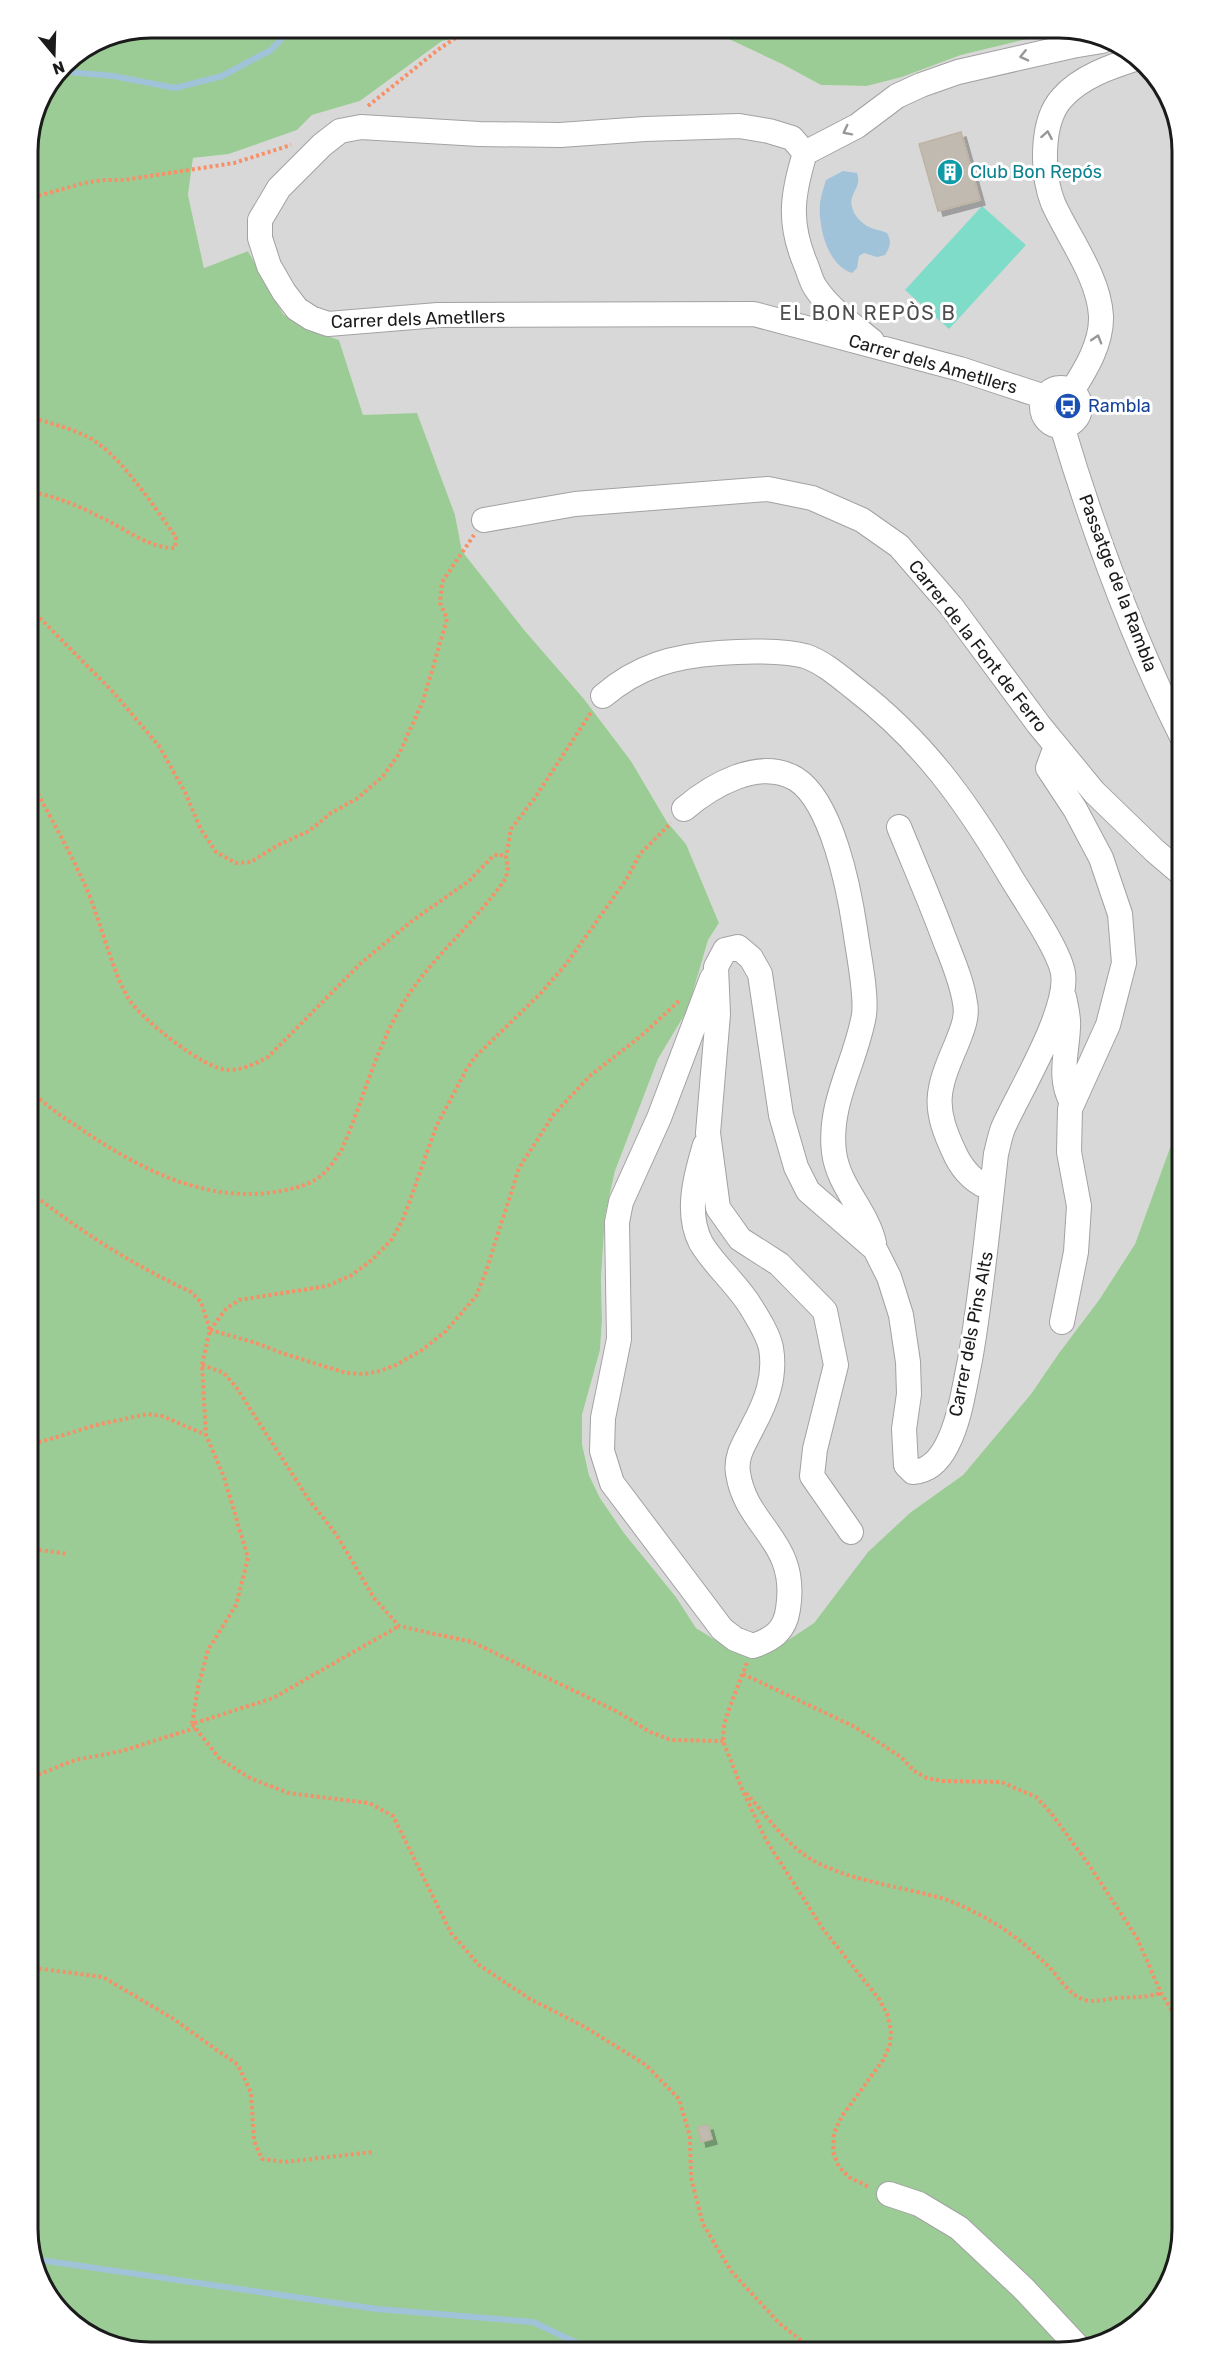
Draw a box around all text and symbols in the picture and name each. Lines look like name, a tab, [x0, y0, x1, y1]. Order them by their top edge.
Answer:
north arrow	[24, 24, 84, 84]
one-way arrow	[1020, 49, 1030, 62]
text: N	[50, 57, 67, 79]
one-way arrow	[842, 124, 853, 136]
one-way arrow	[1040, 130, 1053, 140]
building icon: Club Bon Repós	[935, 157, 965, 187]
place label: Club Bon Repós	[970, 161, 1102, 183]
district label: EL BON REPÒS B	[780, 301, 956, 325]
street label: Carrer dels Ametllers	[330, 305, 506, 333]
street label: Carrer dels Ametllers	[846, 329, 1020, 399]
one-way arrow	[1090, 334, 1102, 345]
bus stop icon: Rambla	[1053, 391, 1083, 421]
place label: Rambla	[1088, 395, 1151, 417]
street label: Passatge de la Rambla	[1074, 491, 1162, 675]
street label: Carrer de la Font de Ferro	[904, 555, 1052, 737]
street label: Carrer dels Pins Alts	[944, 1250, 998, 1418]

